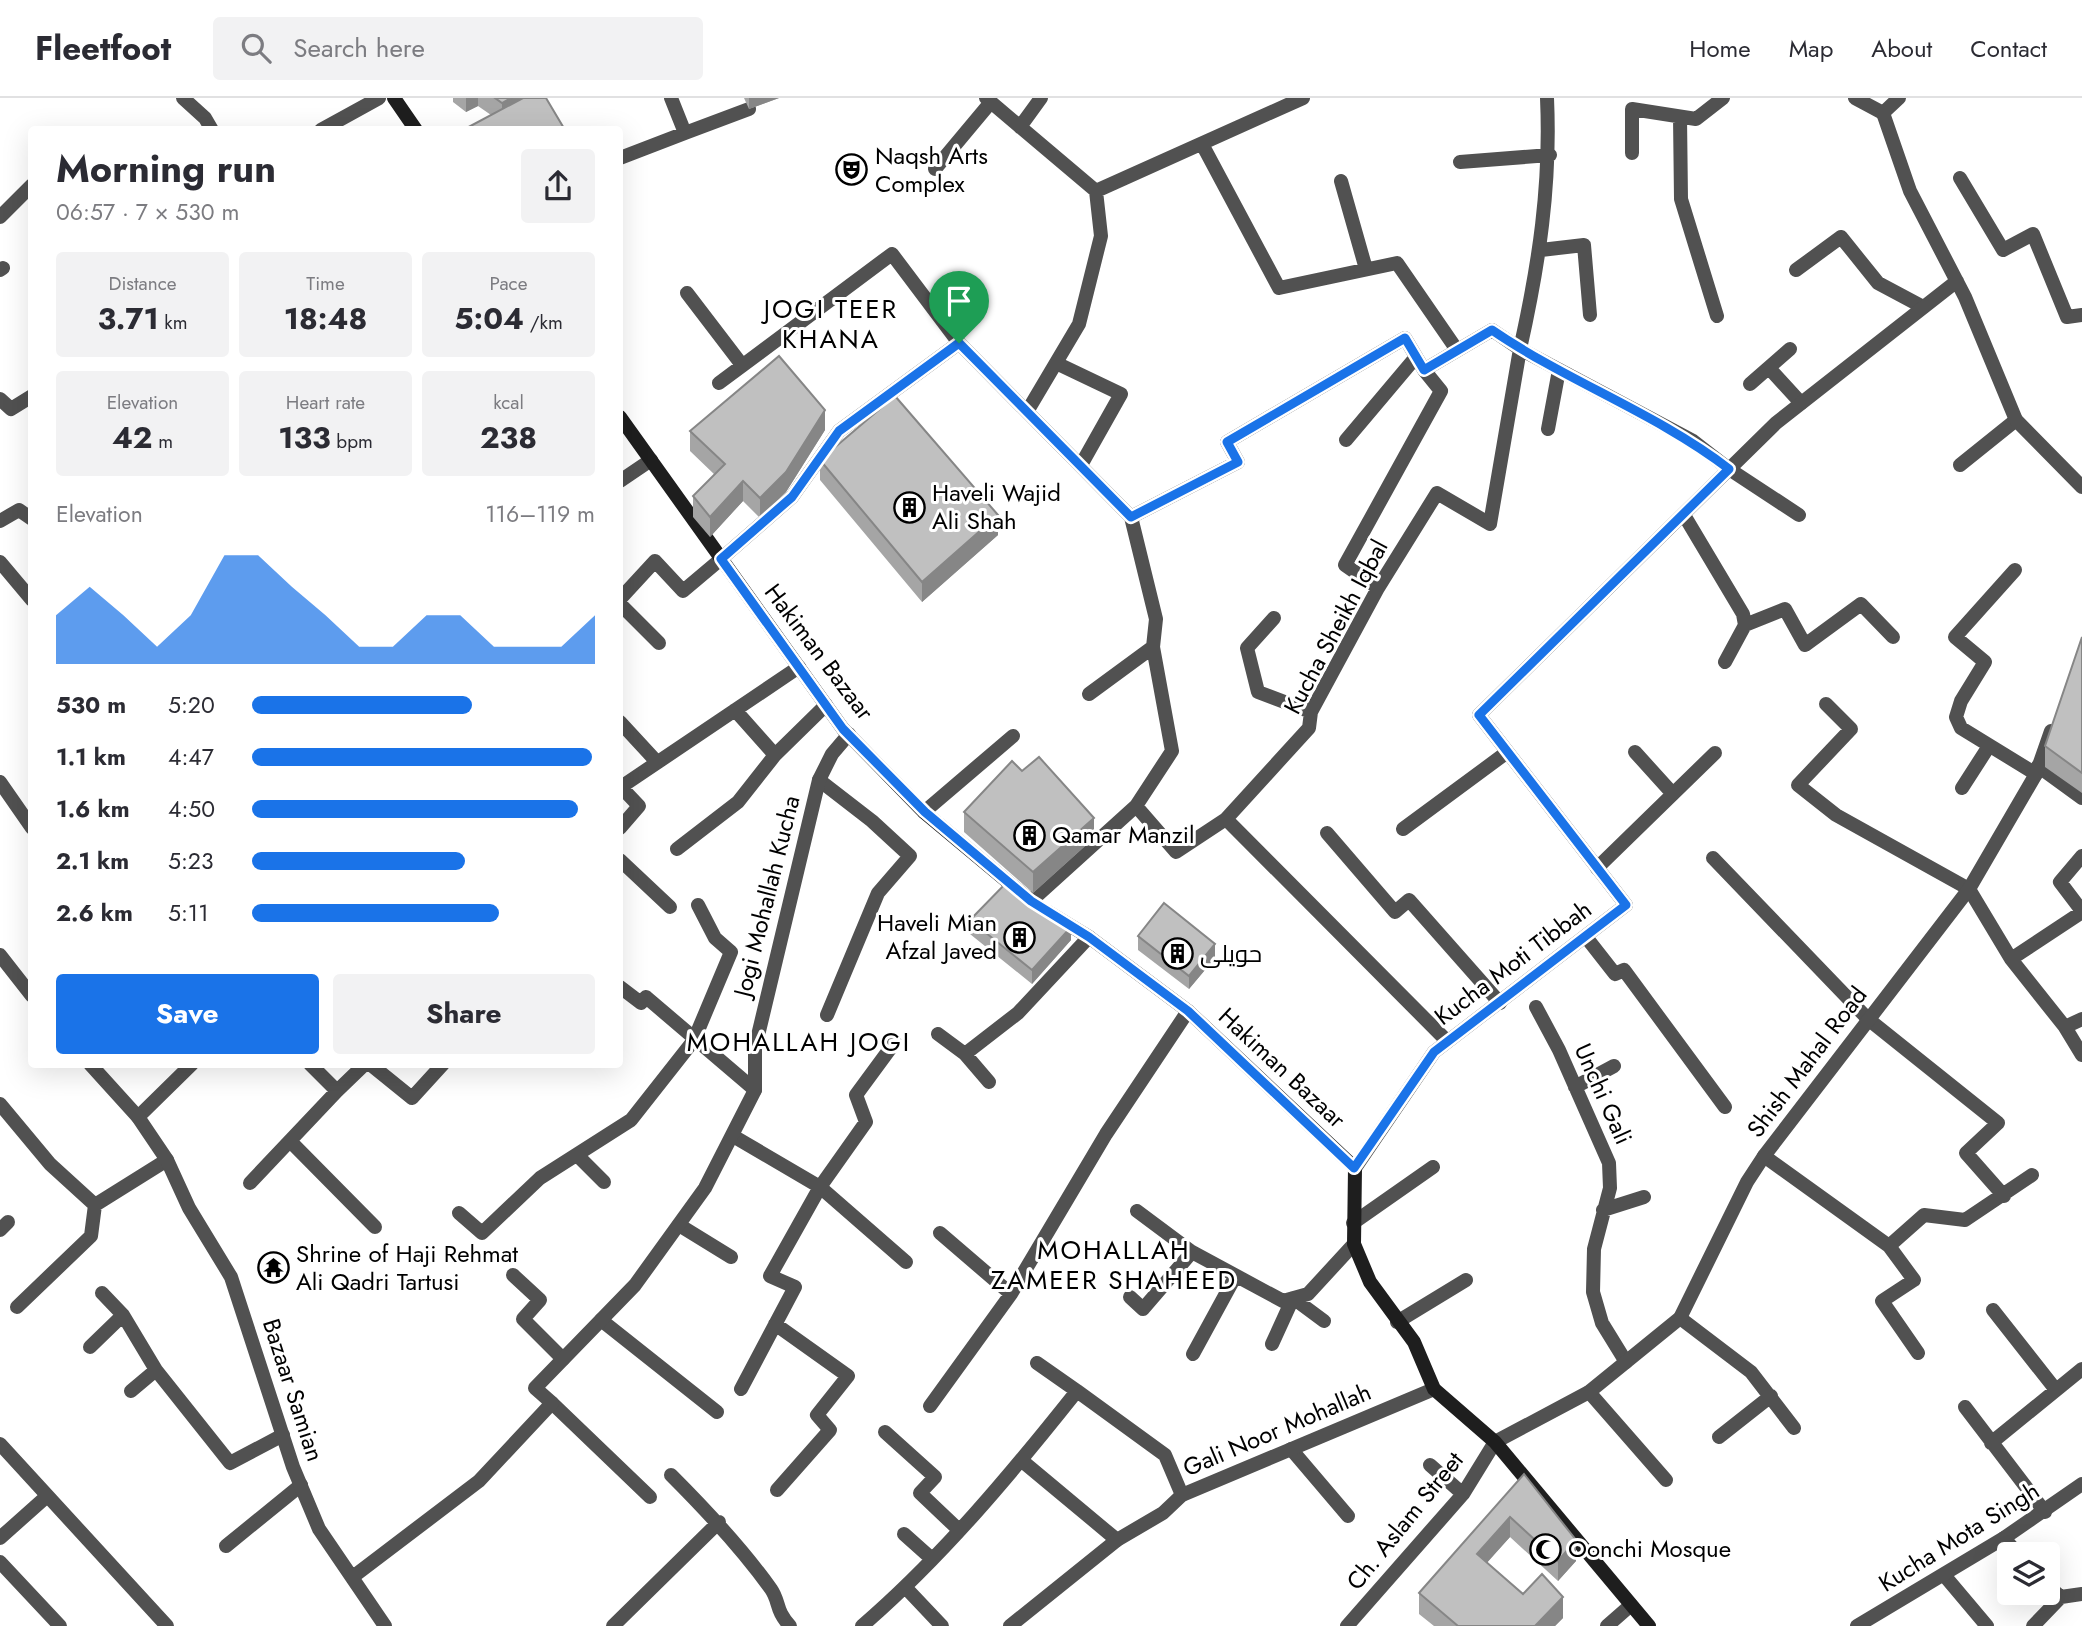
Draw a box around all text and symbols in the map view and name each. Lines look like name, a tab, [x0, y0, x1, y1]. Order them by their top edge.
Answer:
search box	[213, 17, 703, 80]
text: Fleetfoot	[35, 25, 171, 72]
icon: search	[237, 29, 275, 67]
text: Search here	[293, 29, 425, 67]
text: Home	[1689, 31, 1751, 66]
text: Map	[1789, 31, 1833, 66]
text: About	[1871, 31, 1932, 66]
text: Contact	[1970, 31, 2047, 66]
place label: Naqsh Arts Complex	[875, 138, 988, 201]
text: Morning run	[56, 141, 276, 196]
button: share	[521, 149, 595, 223]
theatre icon: Naqsh Arts Complex	[835, 153, 869, 187]
text: 06:57 · 7 × 530 m	[56, 195, 239, 229]
text: Distance	[108, 270, 177, 297]
text: Time	[306, 270, 345, 297]
text: Pace	[490, 270, 527, 297]
pin	[929, 271, 989, 343]
icon: arrive	[940, 282, 978, 320]
district label: JOGI TEER KHANA	[761, 290, 898, 358]
text: 3.71	[97, 297, 159, 340]
text: 18:48	[284, 297, 367, 340]
text: 5:04	[454, 297, 524, 340]
text: km	[159, 309, 188, 336]
text: /km	[524, 309, 563, 336]
text: Elevation	[107, 389, 178, 416]
text: Heart rate	[286, 389, 365, 416]
text: kcal	[493, 389, 524, 416]
text: 42	[112, 416, 153, 459]
text: 133	[278, 416, 331, 459]
text: 238	[480, 416, 537, 459]
text: m	[153, 428, 173, 455]
text: bpm	[331, 428, 373, 455]
place label: Haveli Wajid Ali Shah	[932, 475, 1061, 538]
building icon: Haveli Wajid Ali Shah	[892, 490, 926, 524]
text: Elevation	[56, 497, 143, 531]
text: 116–119 m	[485, 497, 595, 531]
street label: Kucha Sheikh Iqbal	[1275, 533, 1396, 720]
street label: Hakiman Bazaar	[756, 576, 883, 728]
text: 530 m	[56, 688, 126, 722]
text: 5:20	[168, 688, 215, 722]
text: 1.1 km	[56, 740, 126, 774]
text: 4:47	[168, 740, 214, 774]
text: 1.6 km	[56, 792, 130, 826]
text: 4:50	[168, 792, 215, 826]
street label: Jogi Mohallah Kucha	[724, 792, 808, 1003]
place label: Qamar Manzil	[1052, 817, 1195, 852]
building icon: Qamar Manzil	[1012, 818, 1046, 852]
text: 2.1 km	[56, 844, 129, 878]
text: 5:23	[168, 844, 214, 878]
street label: Kucha Moti Tibbah	[1427, 892, 1599, 1033]
text: 2.6 km	[56, 896, 133, 930]
text: 5:11	[168, 896, 209, 930]
place label: Haveli Mian Afzal Javed	[877, 905, 997, 968]
building icon: Haveli Mian Afzal Javed	[1003, 920, 1037, 954]
place label: حویلی	[1200, 936, 1262, 971]
building icon: حویلی	[1160, 937, 1194, 971]
button: Save	[56, 974, 319, 1054]
button: Share	[333, 974, 595, 1054]
street label: Shish Mahal Road	[1738, 979, 1875, 1145]
street label: Hakiman Bazaar	[1211, 999, 1354, 1136]
district label: MOHALLAH JOGI	[687, 1023, 911, 1061]
street label: Unchi Gali	[1566, 1038, 1641, 1150]
district label: MOHALLAH ZAMEER SHAHEED	[991, 1231, 1237, 1299]
place label: Shrine of Haji Rehmat Ali Qadri Tartusi	[296, 1236, 518, 1299]
temple icon: Shrine of Haji Rehmat Ali Qadri Tartusi	[256, 1251, 290, 1285]
street label: Bazaar Samian	[254, 1314, 333, 1466]
street label: Gali Noor Mohallah	[1177, 1374, 1376, 1485]
street label: Ch. Aslam Street	[1338, 1444, 1472, 1597]
street label: Kucha Mota Singh	[1872, 1473, 2046, 1600]
place label: Oonchi Mosque	[1568, 1531, 1731, 1566]
mosque icon: Oonchi Mosque	[1528, 1532, 1562, 1566]
map controls	[1997, 1542, 2060, 1605]
button: layers	[1997, 1542, 2060, 1605]

